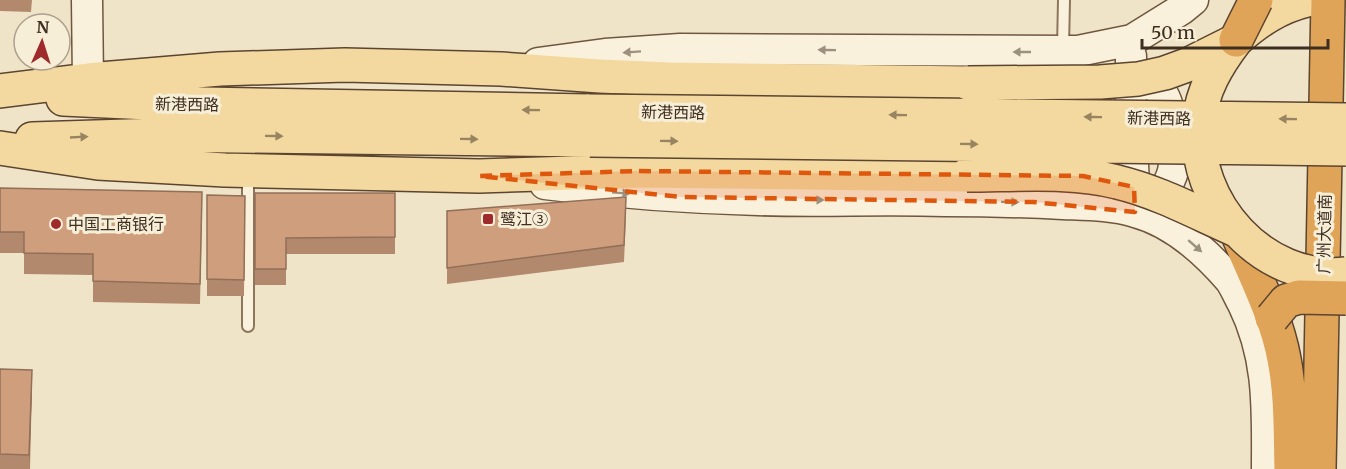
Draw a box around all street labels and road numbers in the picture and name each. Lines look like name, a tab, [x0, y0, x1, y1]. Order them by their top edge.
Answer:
street label: 新港西路	[155, 93, 219, 115]
street label: 新港西路	[641, 101, 705, 123]
street label: 新港西路	[1127, 107, 1191, 129]
street label: 广州大道南	[1313, 194, 1335, 274]

